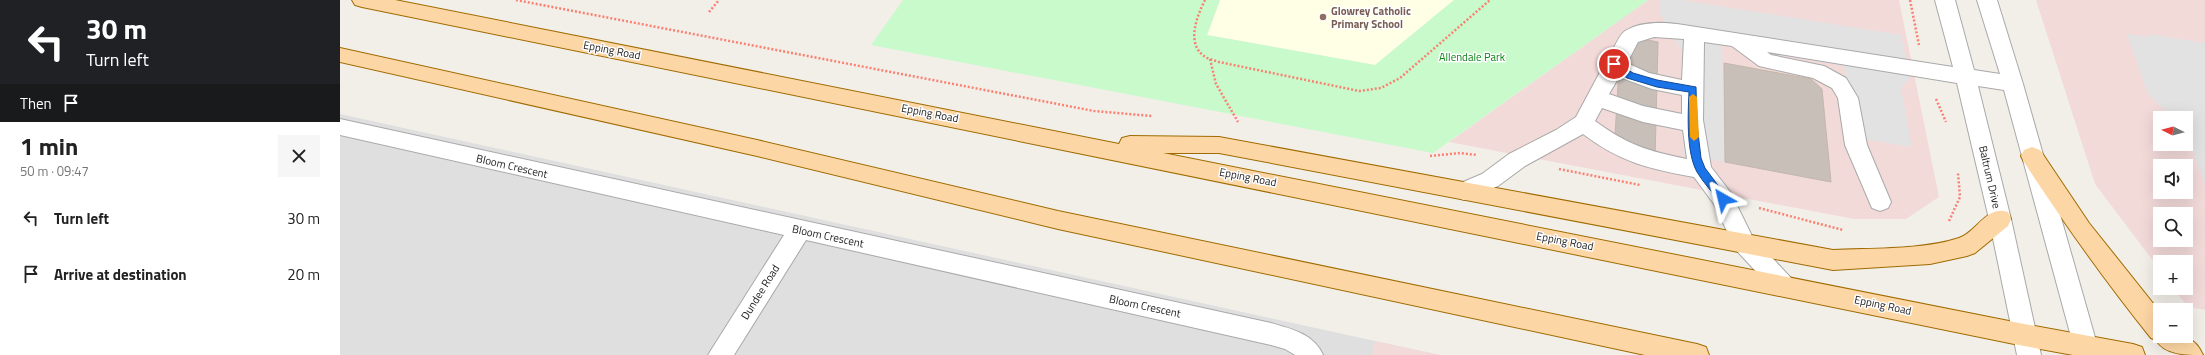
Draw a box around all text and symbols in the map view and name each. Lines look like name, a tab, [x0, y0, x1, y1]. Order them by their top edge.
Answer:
place label: Glowrey Catholic Primary School	[1331, 3, 1411, 32]
text: 30 m	[86, 7, 147, 50]
marker: Glowrey Catholic Primary School	[1318, 12, 1328, 22]
icon: left	[20, 16, 72, 68]
street label: Epping Road	[582, 37, 642, 63]
text: Turn left	[86, 46, 149, 73]
pin	[1597, 47, 1631, 81]
park label: Allendale Park	[1439, 49, 1506, 65]
icon: arrive	[1603, 53, 1625, 75]
text: Then	[20, 92, 52, 115]
icon: arrive	[60, 92, 82, 114]
street label: Epping Road	[900, 100, 960, 126]
north arrow	[2153, 111, 2193, 151]
map controls	[2153, 111, 2193, 343]
text: 1 min	[20, 128, 78, 164]
button: close	[278, 135, 320, 177]
street label: Baltrum Drive	[1975, 144, 2005, 210]
street label: Bloom Crescent	[475, 150, 549, 182]
button: sound	[2153, 159, 2193, 199]
text: 50 m · 09:47	[20, 161, 89, 181]
street label: Epping Road	[1218, 164, 1278, 190]
position arrow	[1702, 178, 1744, 220]
icon: left	[20, 207, 42, 229]
text: Turn left	[54, 207, 109, 230]
text: 30 m	[287, 207, 320, 230]
button: search	[2153, 207, 2193, 247]
street label: Bloom Crescent	[791, 221, 865, 251]
street label: Epping Road	[1535, 228, 1595, 254]
button: +	[2153, 255, 2193, 295]
street label: Dundee Road	[737, 261, 783, 323]
icon: arrive	[20, 263, 42, 285]
text: Arrive at destination	[54, 263, 187, 286]
text: 20 m	[287, 263, 320, 286]
street label: Bloom Crescent	[1108, 291, 1182, 321]
street label: Epping Road	[1853, 291, 1913, 319]
button: −	[2153, 303, 2193, 343]

